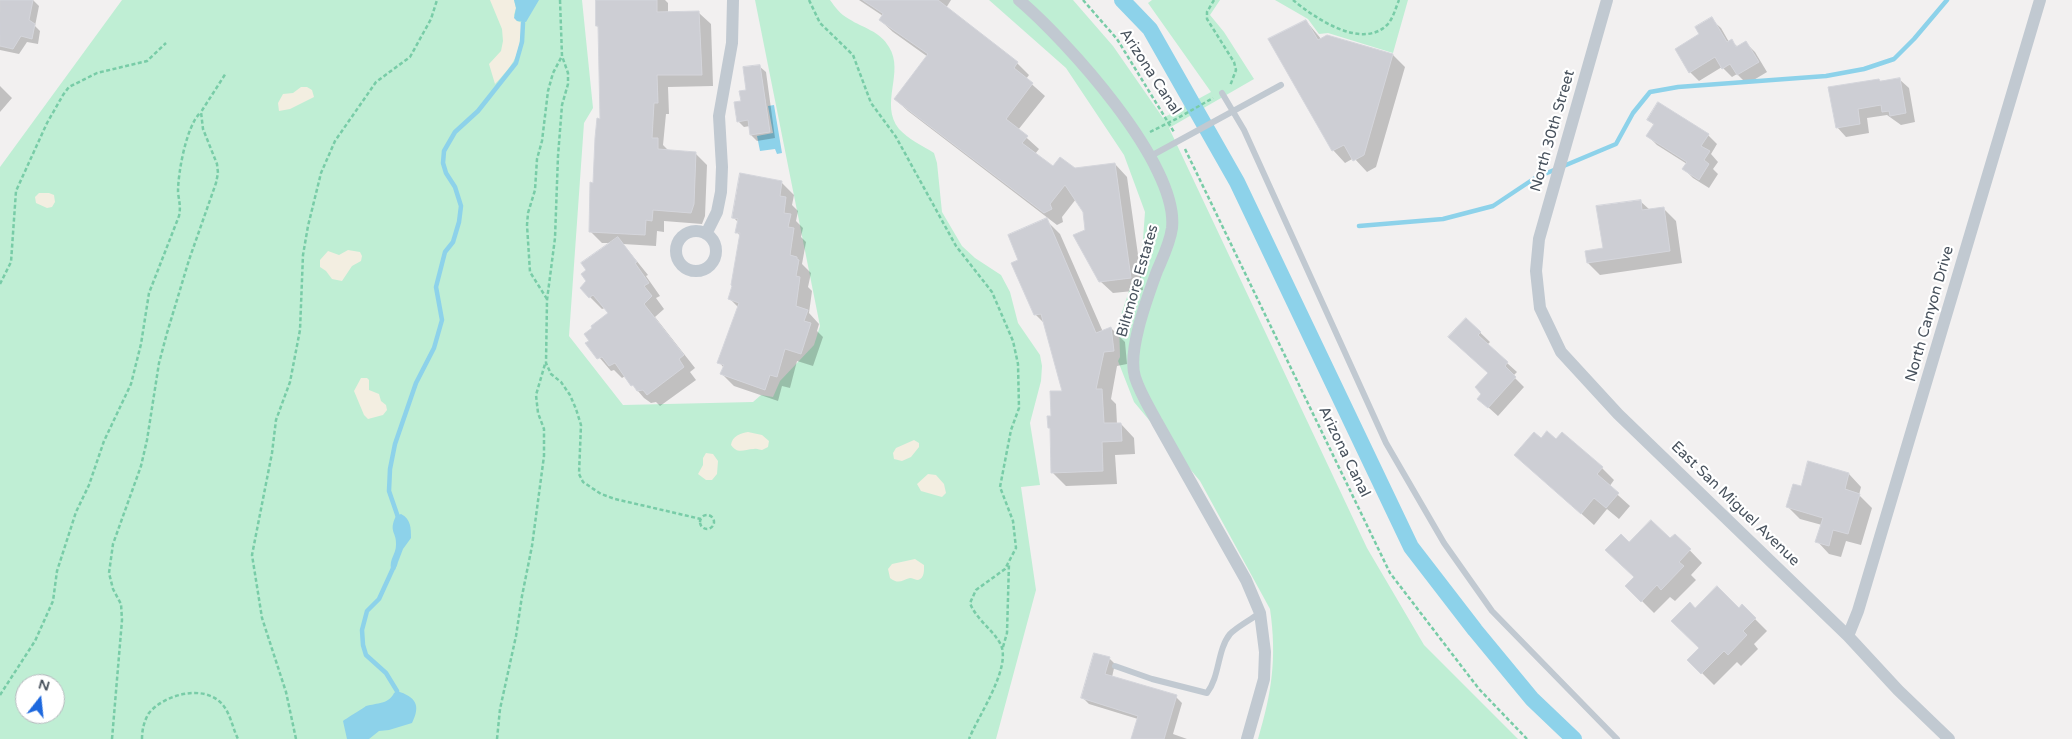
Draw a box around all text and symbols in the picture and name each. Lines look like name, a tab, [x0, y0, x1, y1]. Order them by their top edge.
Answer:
street label: Arizona Canal	[1116, 26, 1184, 118]
street label: North 30th Street	[1527, 68, 1579, 194]
street label: Biltmore Estates	[1113, 223, 1163, 339]
street label: North Canyon Drive	[1902, 244, 1958, 384]
street label: Arizona Canal	[1314, 404, 1374, 500]
street label: East San Miguel Avenue	[1667, 438, 1803, 570]
north arrow	[15, 674, 65, 724]
text: N	[36, 675, 52, 695]

